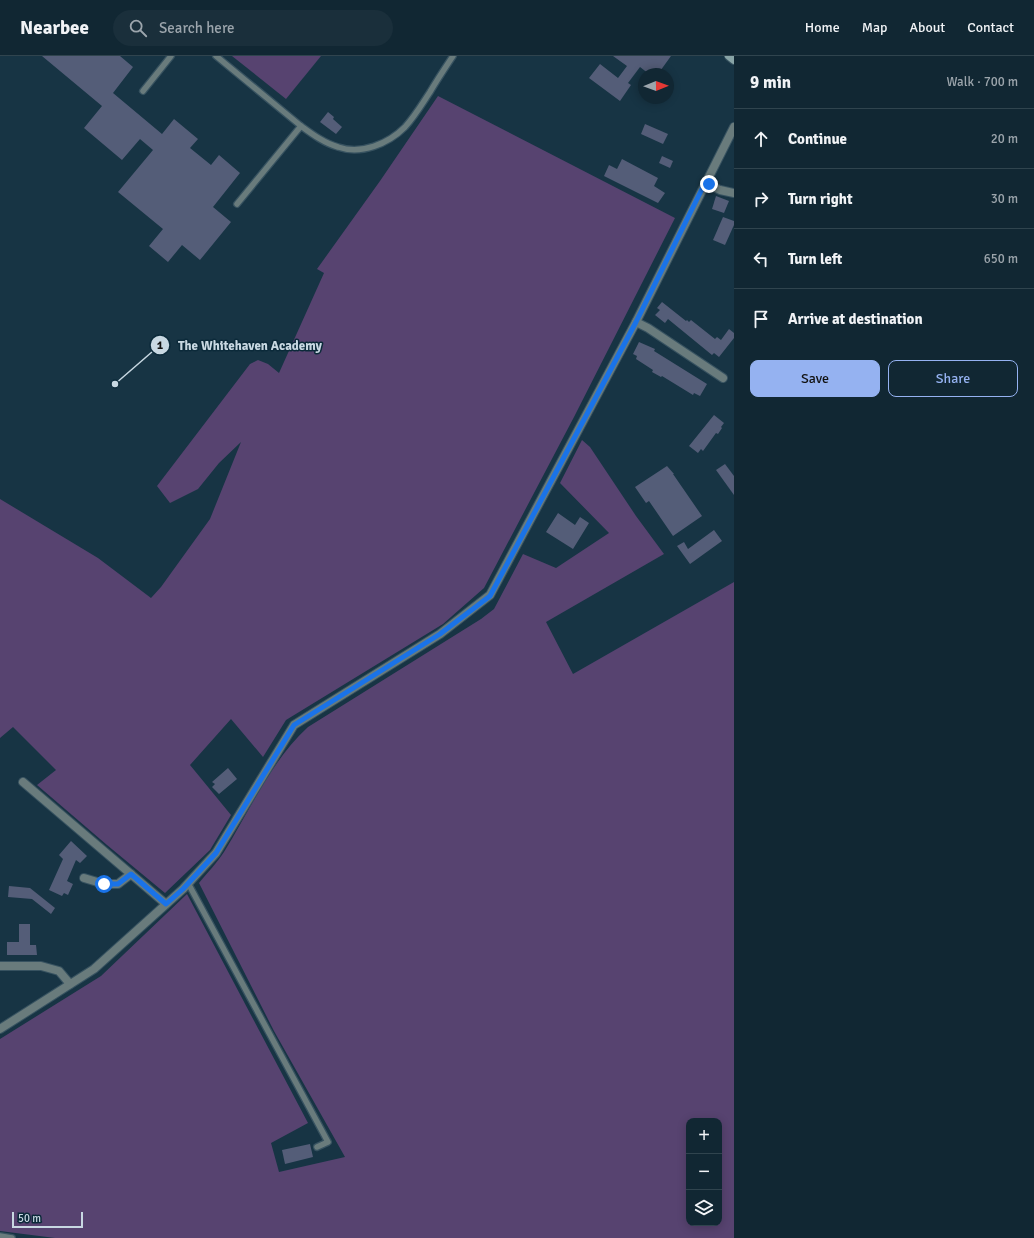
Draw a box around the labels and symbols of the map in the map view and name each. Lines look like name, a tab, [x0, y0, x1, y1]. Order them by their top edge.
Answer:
north arrow	[638, 68, 674, 104]
route end	[700, 175, 718, 193]
callout: The Whitehaven Academy	[150, 333, 330, 358]
text: 1	[157, 338, 164, 353]
text: The Whitehaven Academy	[178, 338, 323, 354]
route start	[95, 875, 113, 893]
scale bar	[12, 1210, 83, 1229]

